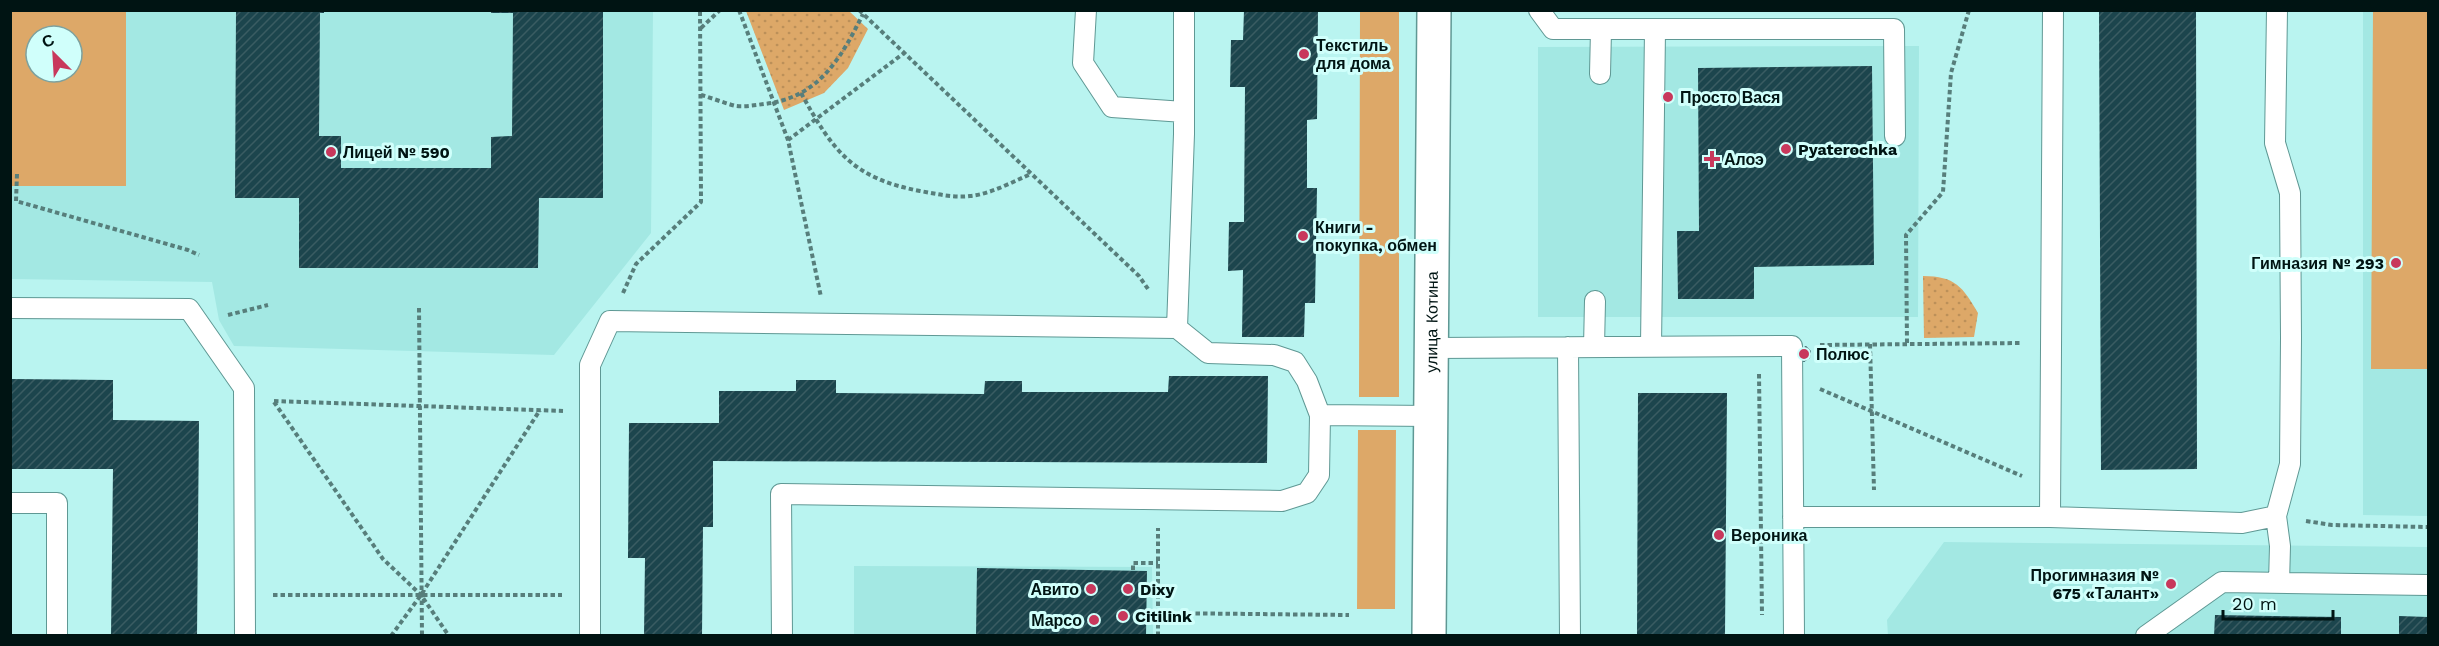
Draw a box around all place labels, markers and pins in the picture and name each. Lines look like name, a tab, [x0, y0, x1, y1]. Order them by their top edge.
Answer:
place label: Текстиль для дома	[1316, 36, 1391, 73]
marker: Текстиль для дома	[1297, 47, 1311, 61]
place label: Просто Вася	[1680, 88, 1780, 107]
marker: Просто Вася	[1661, 90, 1675, 104]
place label: Pyaterochka	[1798, 140, 1898, 159]
marker: Pyaterochka	[1779, 142, 1793, 156]
place label: Лицей № 590	[343, 143, 450, 162]
marker: Лицей № 590	[324, 145, 338, 159]
place label: Алоэ	[1724, 150, 1764, 169]
marker: Алоэ	[1705, 152, 1719, 166]
place label: Книги - покупка, обмен	[1315, 218, 1437, 255]
marker: Книги - покупка, обмен	[1296, 229, 1310, 243]
place label: Гимназия № 293	[2251, 254, 2384, 273]
marker: Гимназия № 293	[2389, 256, 2403, 270]
place label: Полюс	[1816, 345, 1869, 364]
marker: Полюс	[1797, 347, 1811, 361]
place label: Вероника	[1731, 526, 1808, 545]
marker: Вероника	[1712, 528, 1726, 542]
place label: Прогимназия № 675 «Талант»	[2031, 566, 2159, 603]
marker: Прогимназия № 675 «Талант»	[2164, 577, 2178, 591]
place label: Авито	[1030, 580, 1079, 599]
place label: Dixy	[1140, 580, 1176, 599]
marker: Авито	[1084, 582, 1098, 596]
marker: Dixy	[1121, 582, 1135, 596]
place label: Citilink	[1135, 607, 1192, 626]
marker: Citilink	[1116, 609, 1130, 623]
place label: Марсо	[1031, 611, 1082, 630]
marker: Марсо	[1087, 613, 1101, 627]

